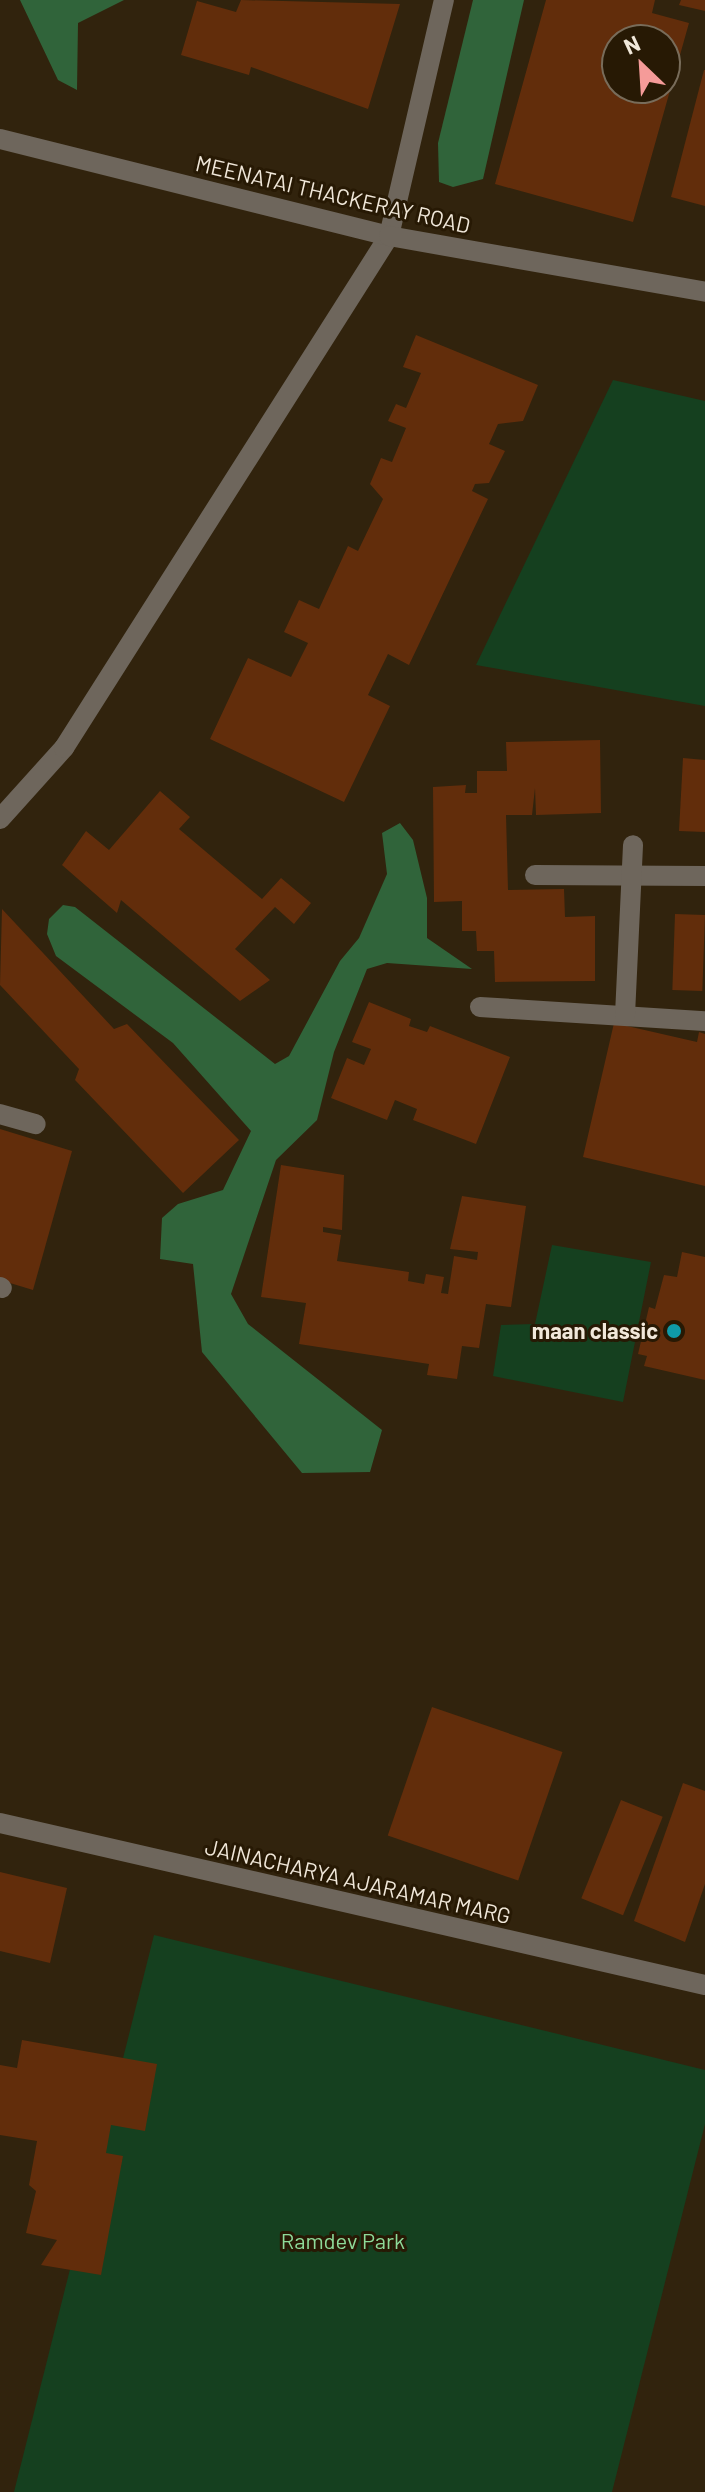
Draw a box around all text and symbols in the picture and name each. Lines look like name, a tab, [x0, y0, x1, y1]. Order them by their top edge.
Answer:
north arrow	[601, 24, 681, 104]
text: N	[620, 29, 644, 59]
street label: MEENATAI THACKERAY ROAD	[193, 150, 473, 238]
place label: maan classic	[532, 1318, 658, 1344]
marker: maan classic	[665, 1322, 683, 1340]
street label: JAINACHARYA AJARAMAR MARG	[203, 1833, 513, 1929]
park label: Ramdev Park	[281, 2228, 405, 2254]

